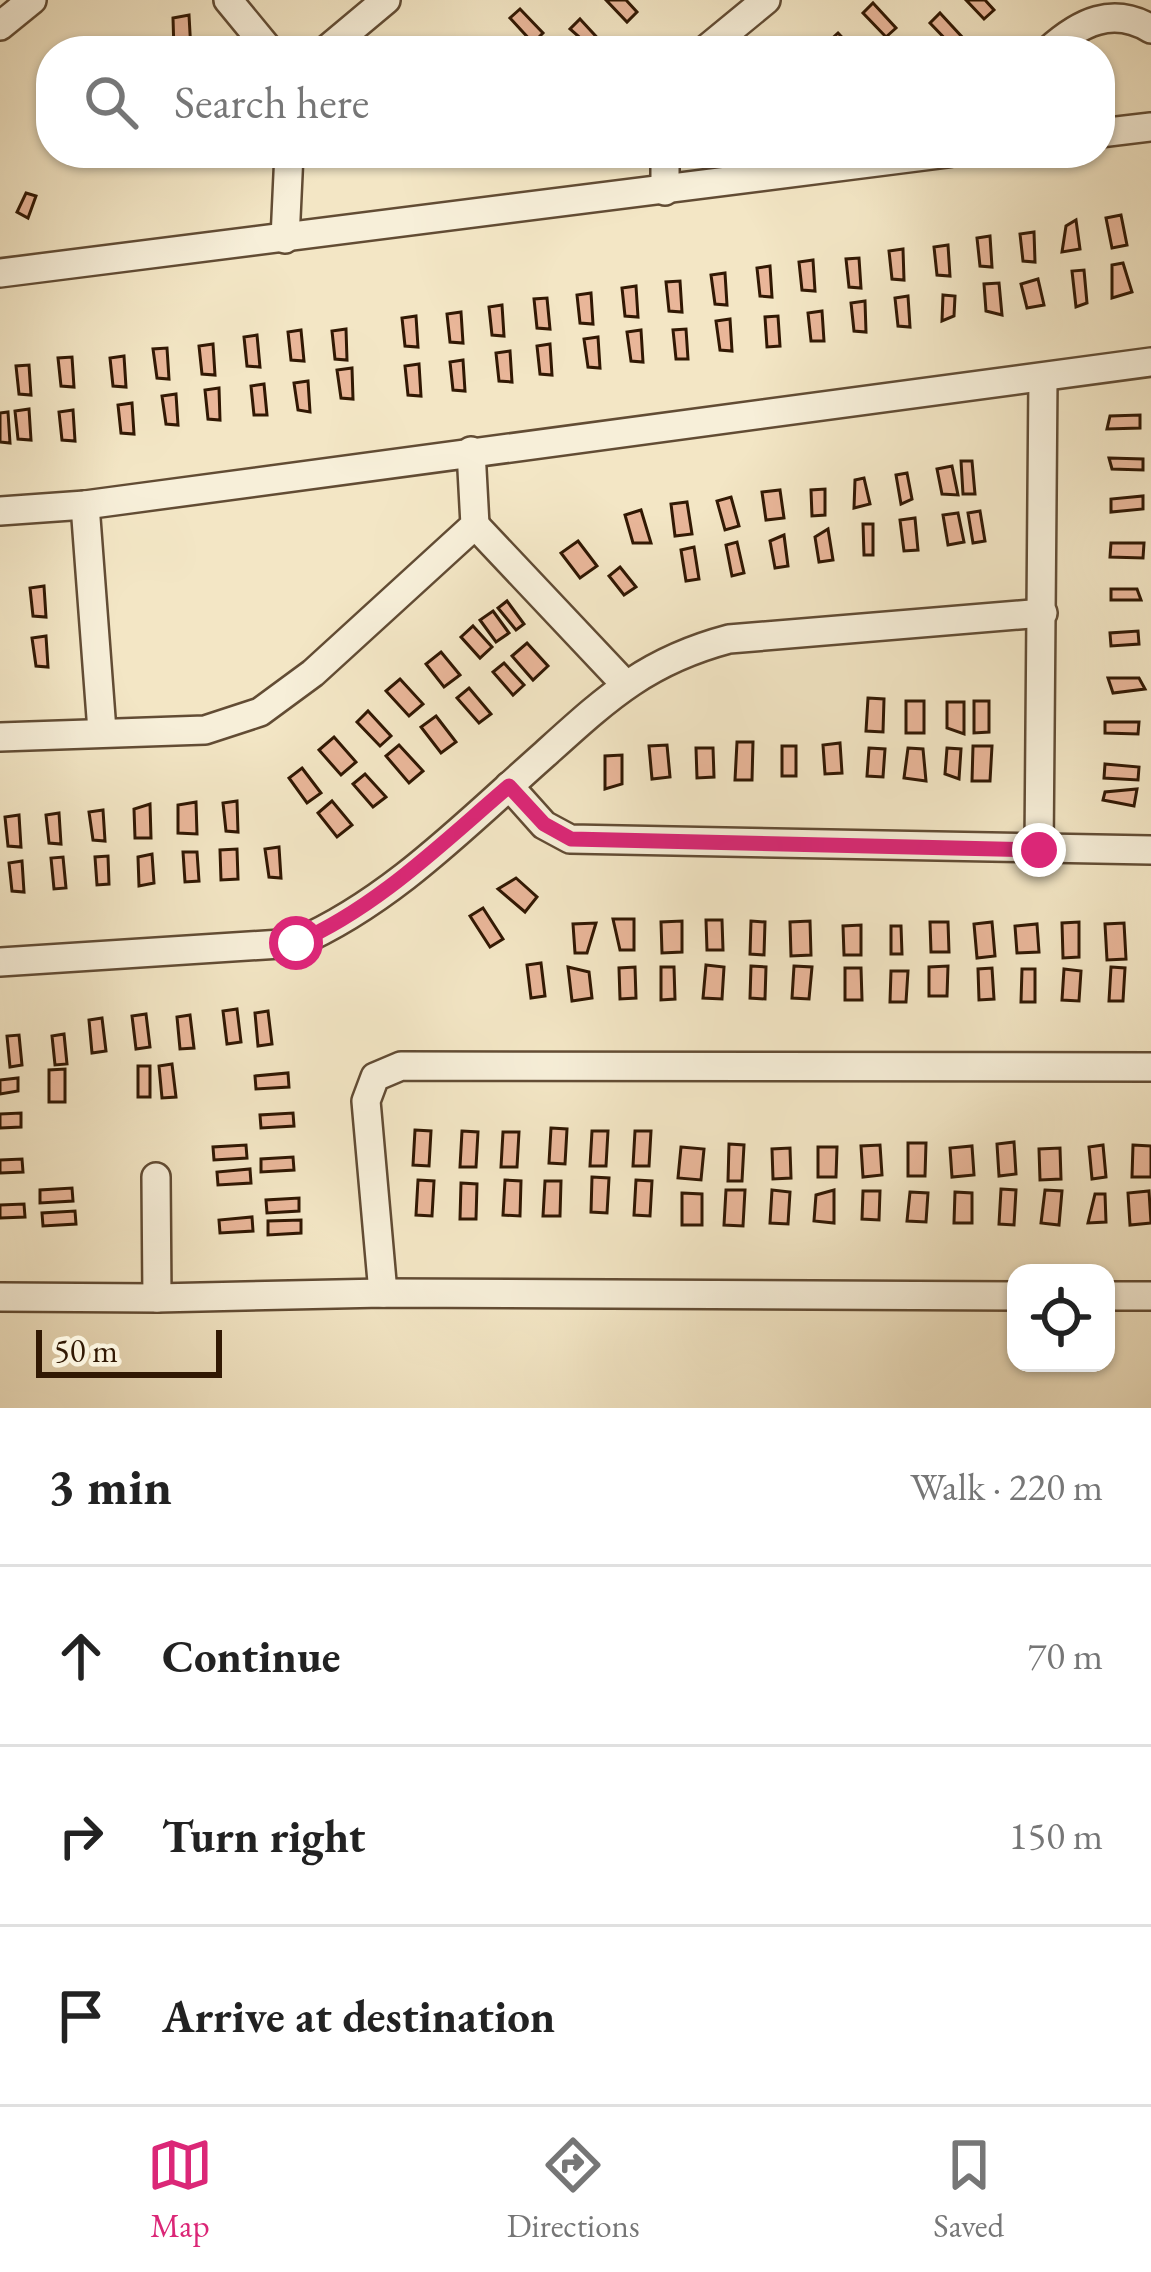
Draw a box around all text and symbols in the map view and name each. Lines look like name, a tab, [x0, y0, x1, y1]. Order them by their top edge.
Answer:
search box	[36, 36, 1115, 168]
icon: search	[78, 69, 144, 135]
text: Search here	[174, 73, 369, 131]
route end	[1012, 823, 1066, 877]
route start	[269, 916, 323, 970]
map controls	[1007, 1264, 1115, 1372]
button: locate	[1007, 1264, 1115, 1372]
scale bar	[36, 1324, 222, 1377]
text: 50 m	[54, 1329, 118, 1372]
text: 3 min	[48, 1453, 172, 1519]
text: Walk · 220 m	[910, 1461, 1103, 1512]
icon: ahead	[48, 1623, 114, 1689]
text: Continue	[162, 1627, 340, 1685]
text: 70 m	[1027, 1630, 1103, 1681]
icon: right	[48, 1803, 114, 1869]
text: Turn right	[162, 1807, 365, 1865]
text: 150 m	[1009, 1810, 1103, 1861]
icon: arrive	[48, 1983, 114, 2049]
text: Arrive at destination	[162, 1987, 555, 2045]
tab: Map	[147, 2132, 213, 2247]
tab: Directions	[507, 2132, 640, 2247]
tab: Saved	[933, 2132, 1004, 2247]

